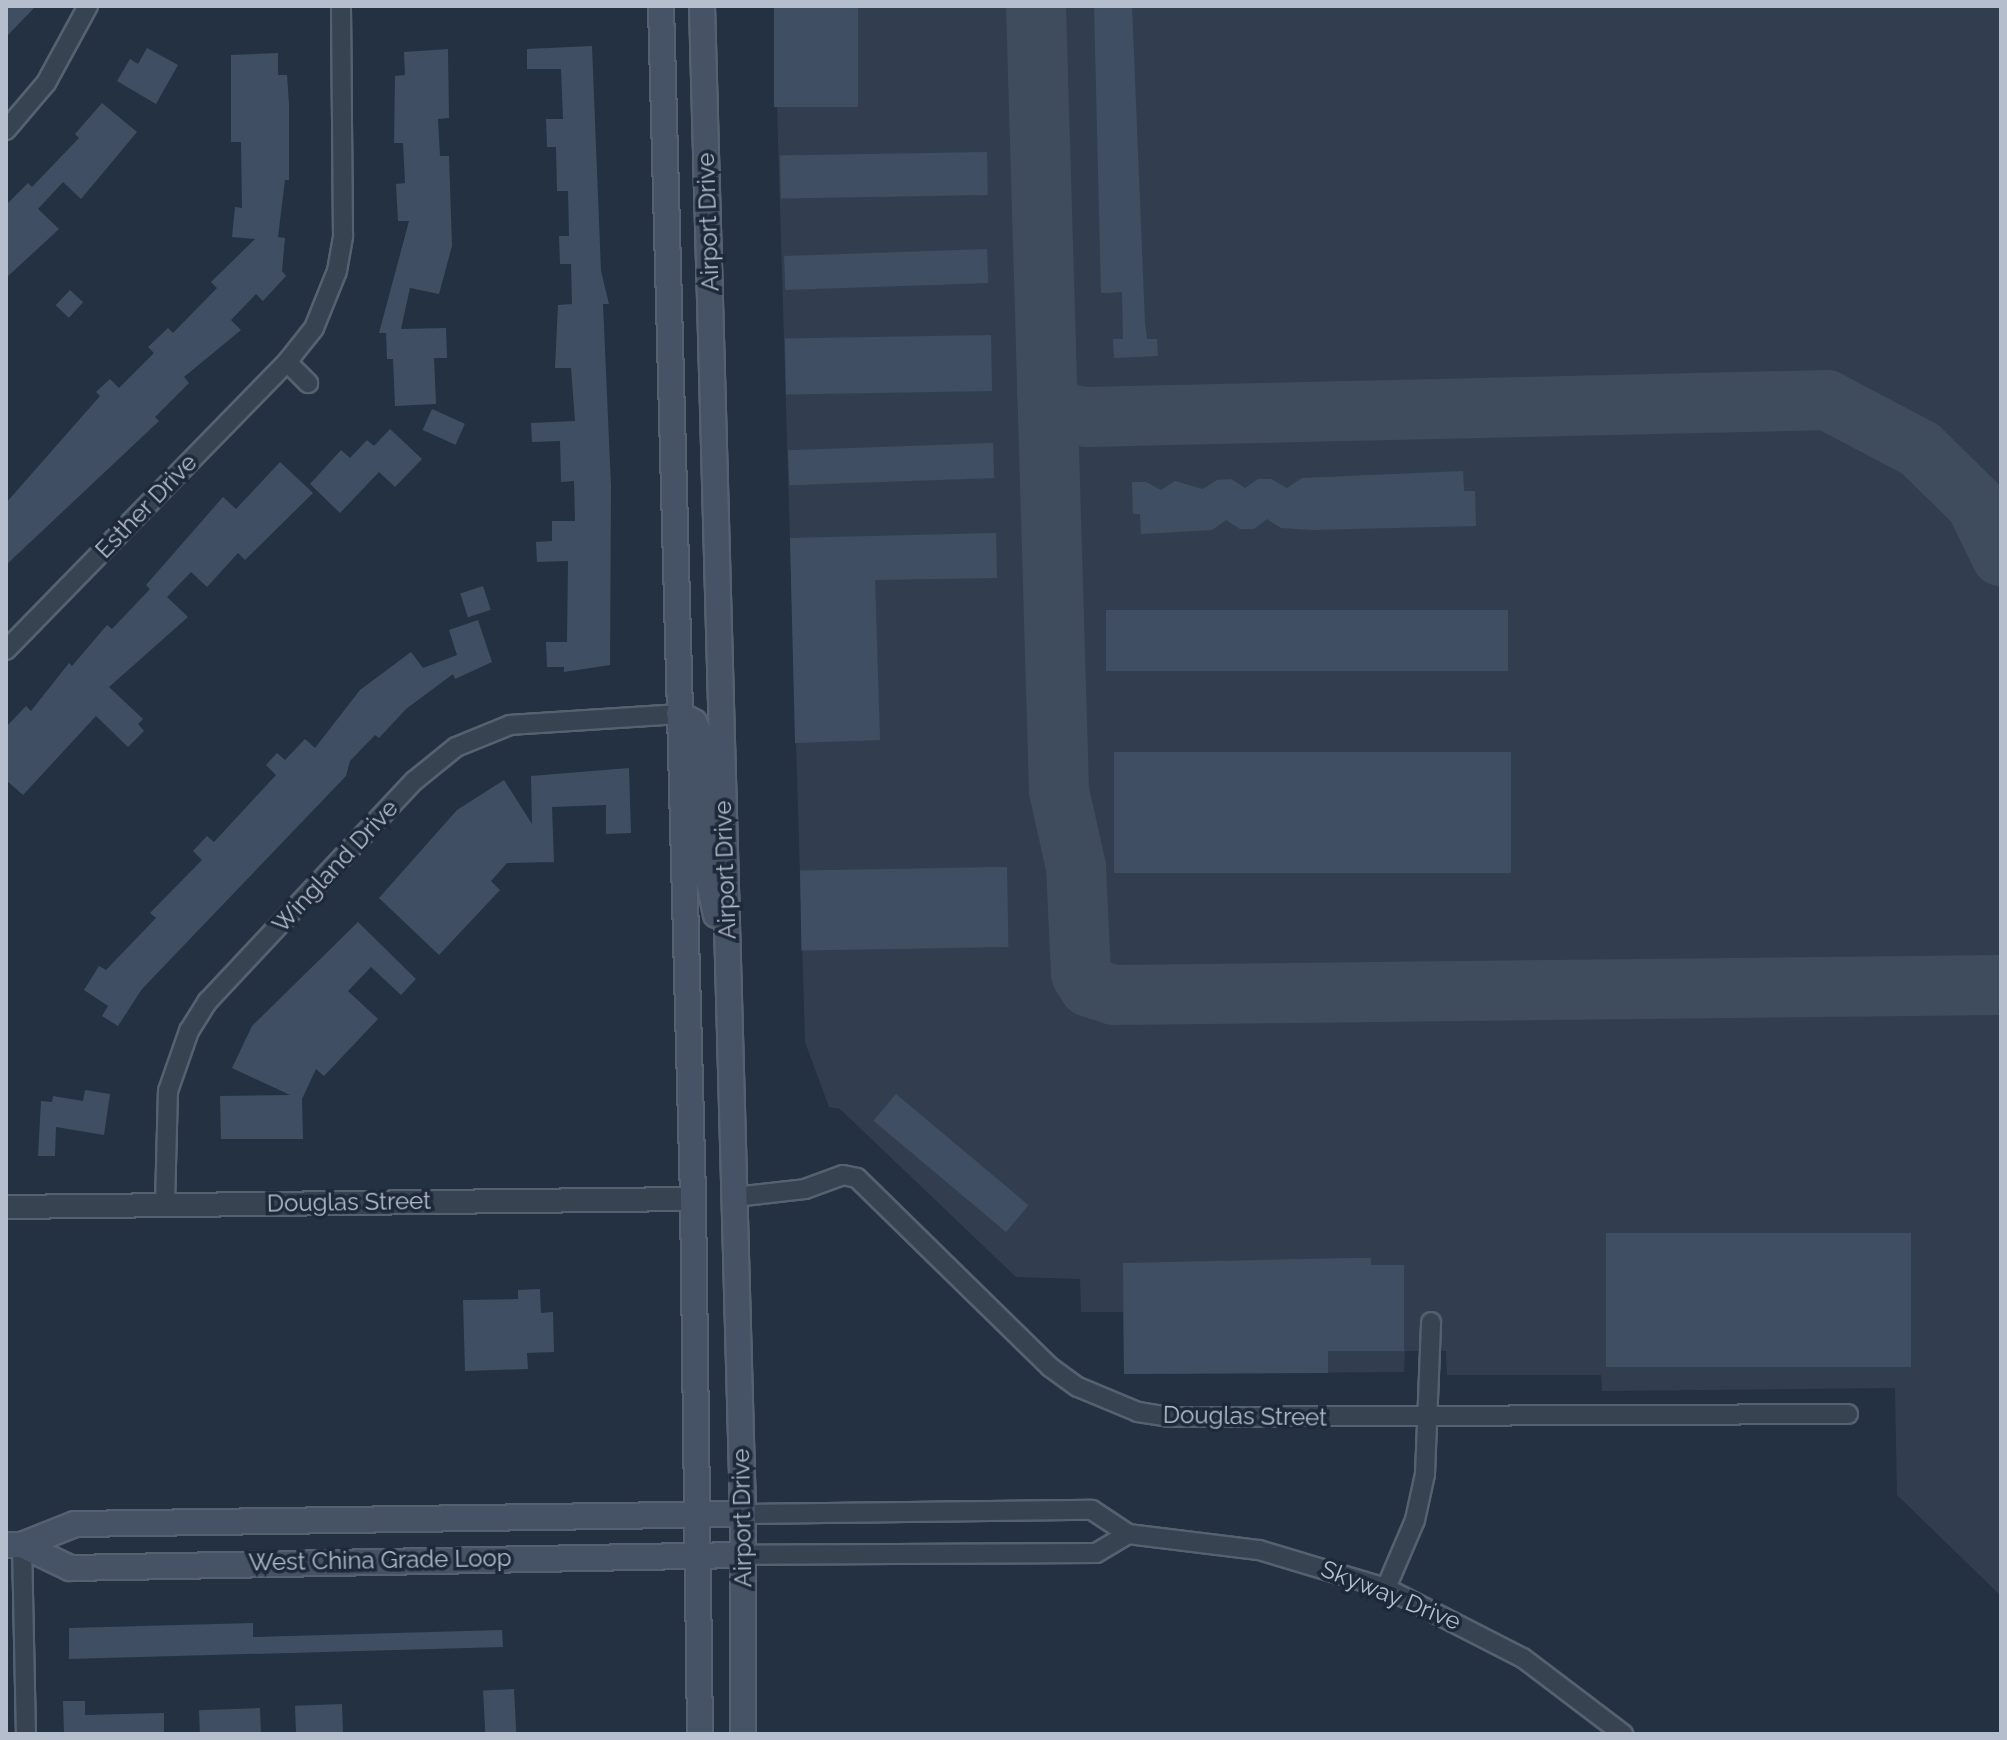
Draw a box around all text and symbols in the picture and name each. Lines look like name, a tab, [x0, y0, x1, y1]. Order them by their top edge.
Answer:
street label: Airport Drive	[691, 152, 725, 292]
street label: Esther Drive	[89, 448, 203, 564]
street label: Wingland Drive	[266, 794, 404, 938]
street label: Airport Drive	[708, 800, 742, 940]
street label: Douglas Street	[267, 1186, 431, 1218]
street label: Douglas Street	[1163, 1400, 1327, 1432]
street label: Airport Drive	[726, 1448, 758, 1588]
street label: West China Grade Loop	[248, 1543, 512, 1577]
street label: Skyway Drive	[1317, 1554, 1465, 1636]

